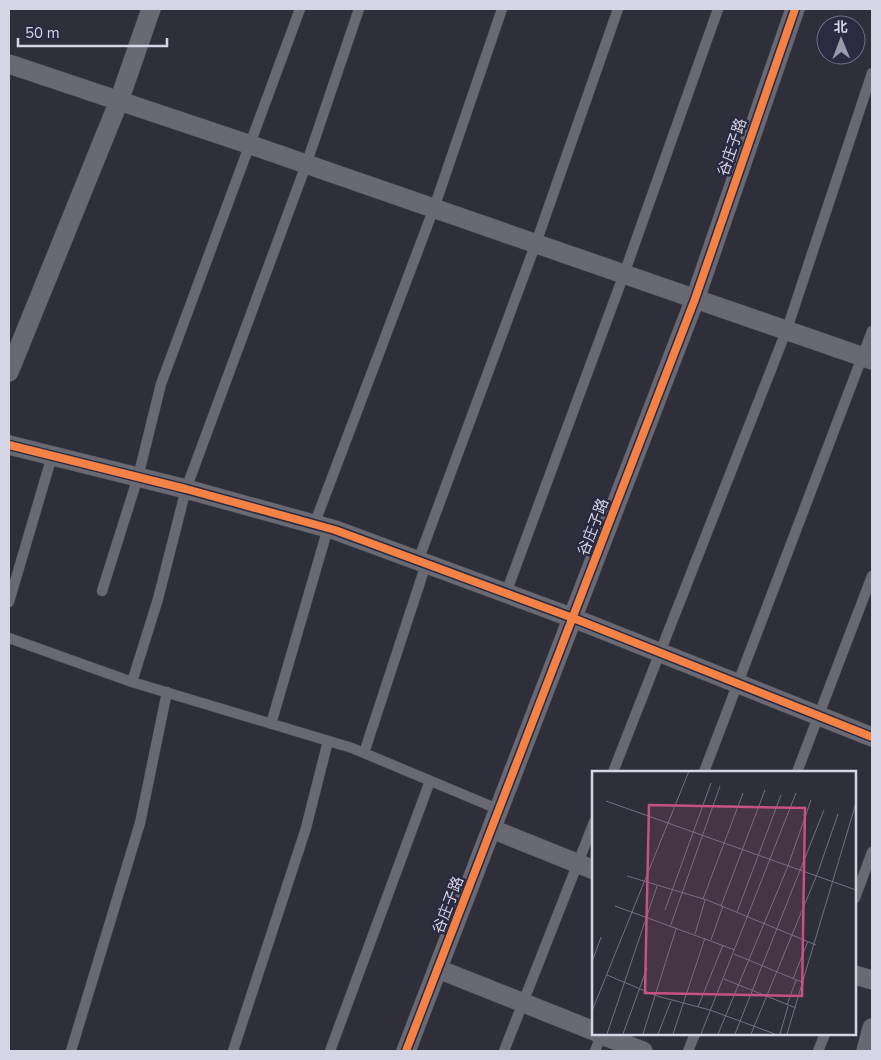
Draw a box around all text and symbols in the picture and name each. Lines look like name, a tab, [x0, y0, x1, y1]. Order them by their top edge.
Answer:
scale bar	[18, 15, 166, 47]
north arrow	[816, 15, 866, 65]
text: 北	[834, 18, 848, 37]
text: 50 m	[25, 23, 60, 43]
street label: 谷庄子路	[713, 115, 751, 179]
street label: 谷庄子路	[573, 495, 613, 559]
inset map	[592, 771, 856, 1035]
street label: 谷庄子路	[428, 873, 468, 937]

